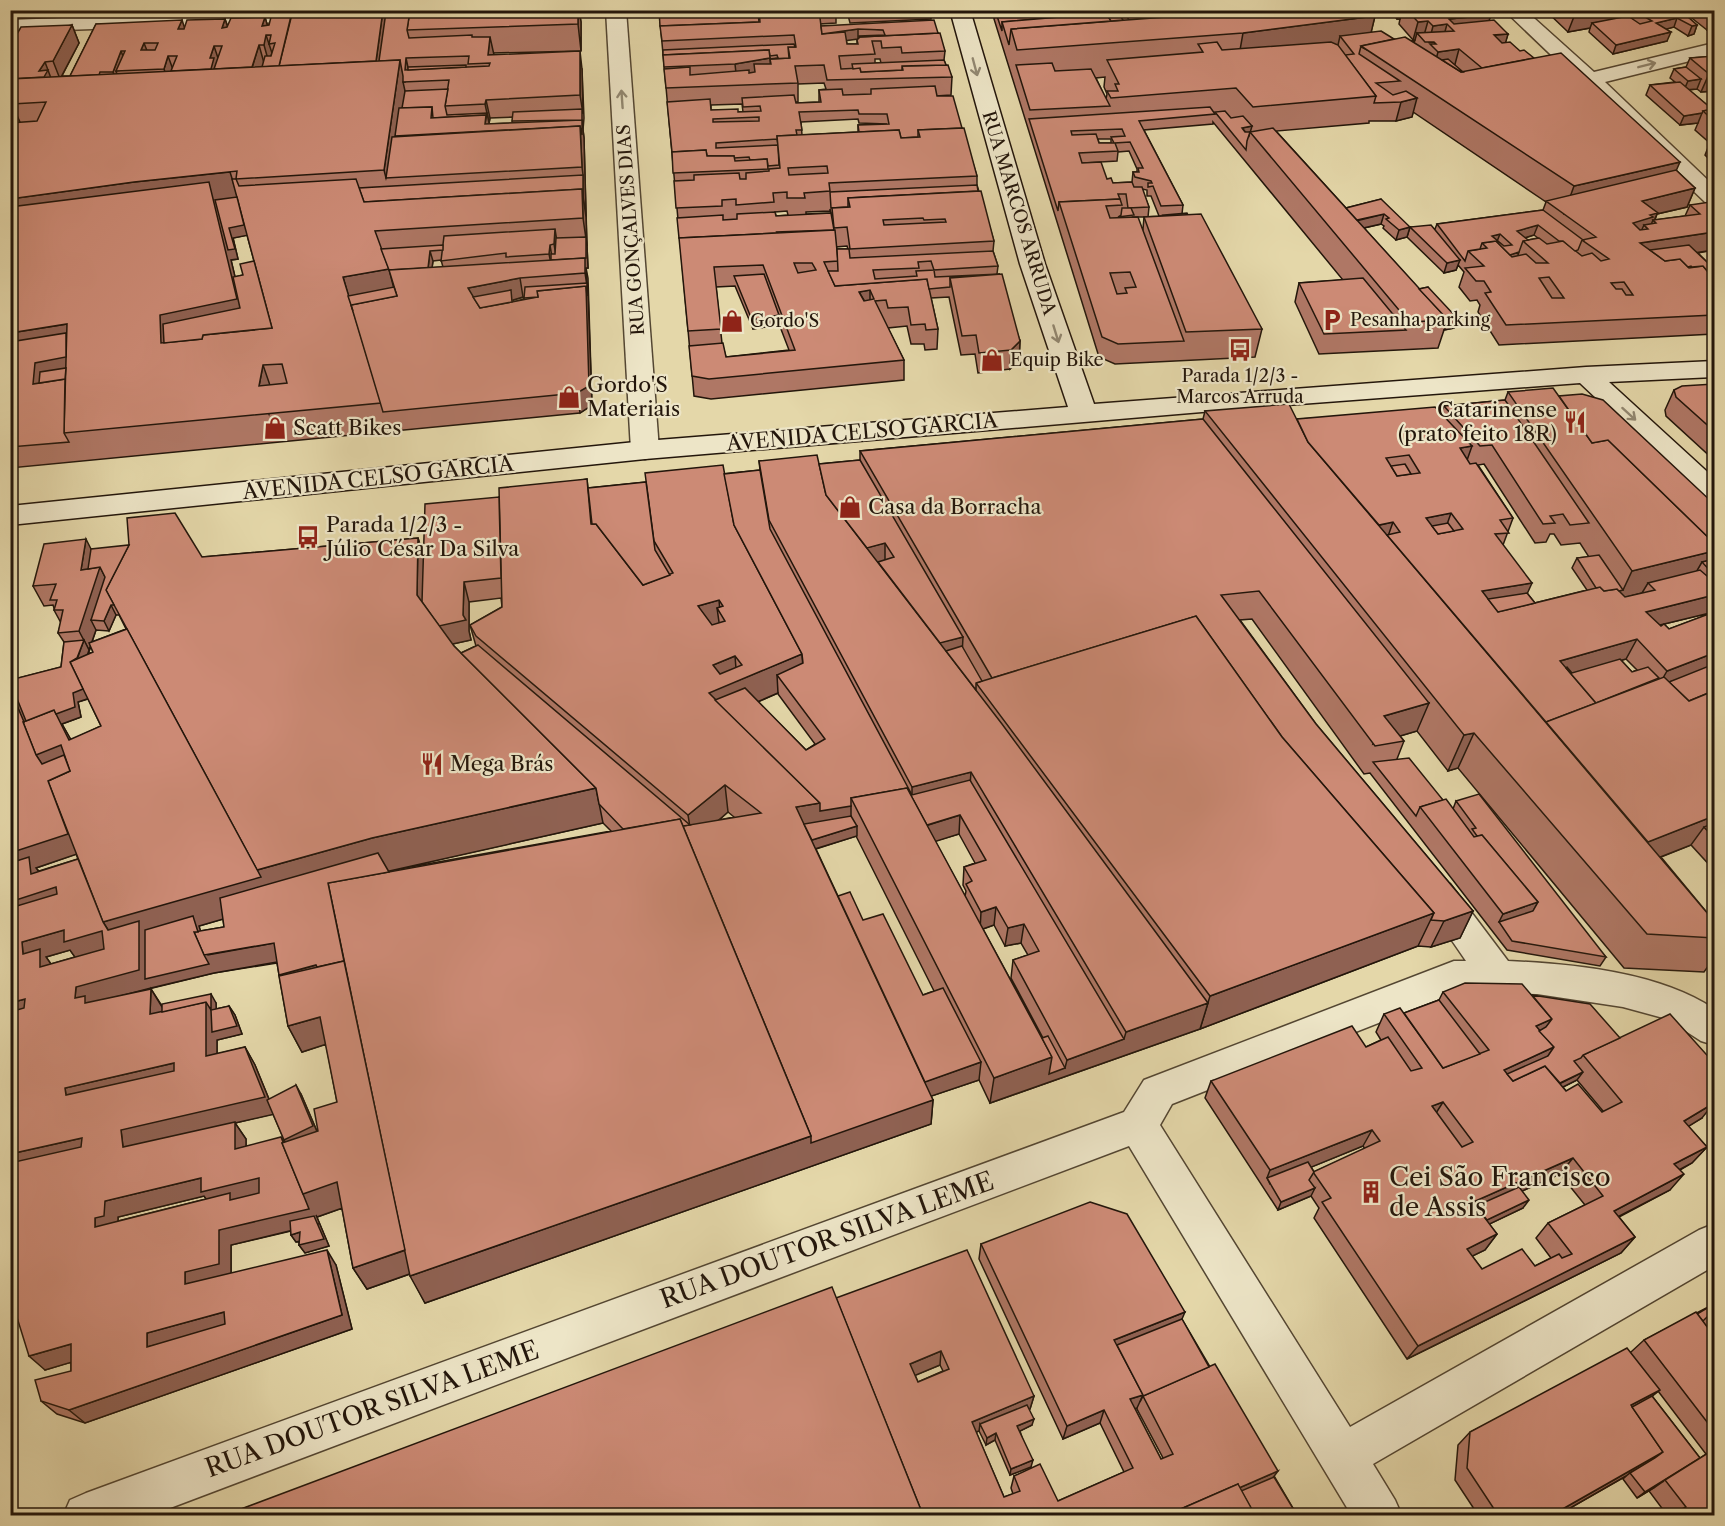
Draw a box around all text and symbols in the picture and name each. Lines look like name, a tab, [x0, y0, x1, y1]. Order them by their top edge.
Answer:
one-way arrow	[970, 57, 982, 76]
one-way arrow	[1637, 59, 1656, 71]
one-way arrow	[616, 89, 627, 109]
street label: RUA MARCOS ARRUDA	[977, 108, 1061, 318]
street label: RUA GONÇALVES DIAS	[613, 124, 649, 336]
parking icon: Pesanha parking	[1319, 307, 1345, 333]
shop icon: Gordo'S	[719, 308, 745, 334]
place label: Pesanha parking	[1350, 309, 1491, 331]
place label: Gordo'S	[750, 310, 819, 332]
one-way arrow	[1051, 324, 1062, 343]
bus stop icon: Parada 1/2/3 - Marcos Arruda	[1227, 337, 1253, 363]
shop icon: Equip Bike	[979, 347, 1005, 373]
place label: Equip Bike	[1010, 349, 1104, 371]
place label: Parada 1/2/3 - Marcos Arruda	[1176, 365, 1304, 408]
place label: Gordo'S Materiais	[587, 372, 680, 421]
shop icon: Gordo'S Materiais	[556, 384, 582, 410]
place label: Catarinense (prato feito 18R)	[1398, 397, 1557, 446]
street label: AVENIDA CELSO GARCIA	[724, 407, 999, 456]
one-way arrow	[1621, 407, 1636, 421]
restaurant icon: Catarinense (prato feito 18R)	[1562, 409, 1588, 435]
shop icon: Scatt Bikes	[262, 415, 288, 441]
place label: Scatt Bikes	[293, 415, 401, 440]
street label: AVENIDA CELSO GARCIA	[240, 451, 515, 504]
shop icon: Casa da Borracha	[837, 494, 863, 520]
place label: Casa da Borracha	[868, 494, 1042, 519]
place label: Parada 1/2/3 - Júlio César Da Silva	[323, 512, 520, 561]
bus stop icon: Parada 1/2/3 - Júlio César Da Silva	[295, 524, 321, 550]
restaurant icon: Mega Brás	[419, 751, 445, 777]
place label: Mega Brás	[450, 751, 553, 776]
place label: Cei São Francisco de Assis	[1389, 1161, 1611, 1223]
street label: RUA DOUTOR SILVA LEME	[656, 1165, 998, 1315]
building icon: Cei São Francisco de Assis	[1358, 1179, 1384, 1205]
street label: RUA DOUTOR SILVA LEME	[201, 1334, 543, 1484]

